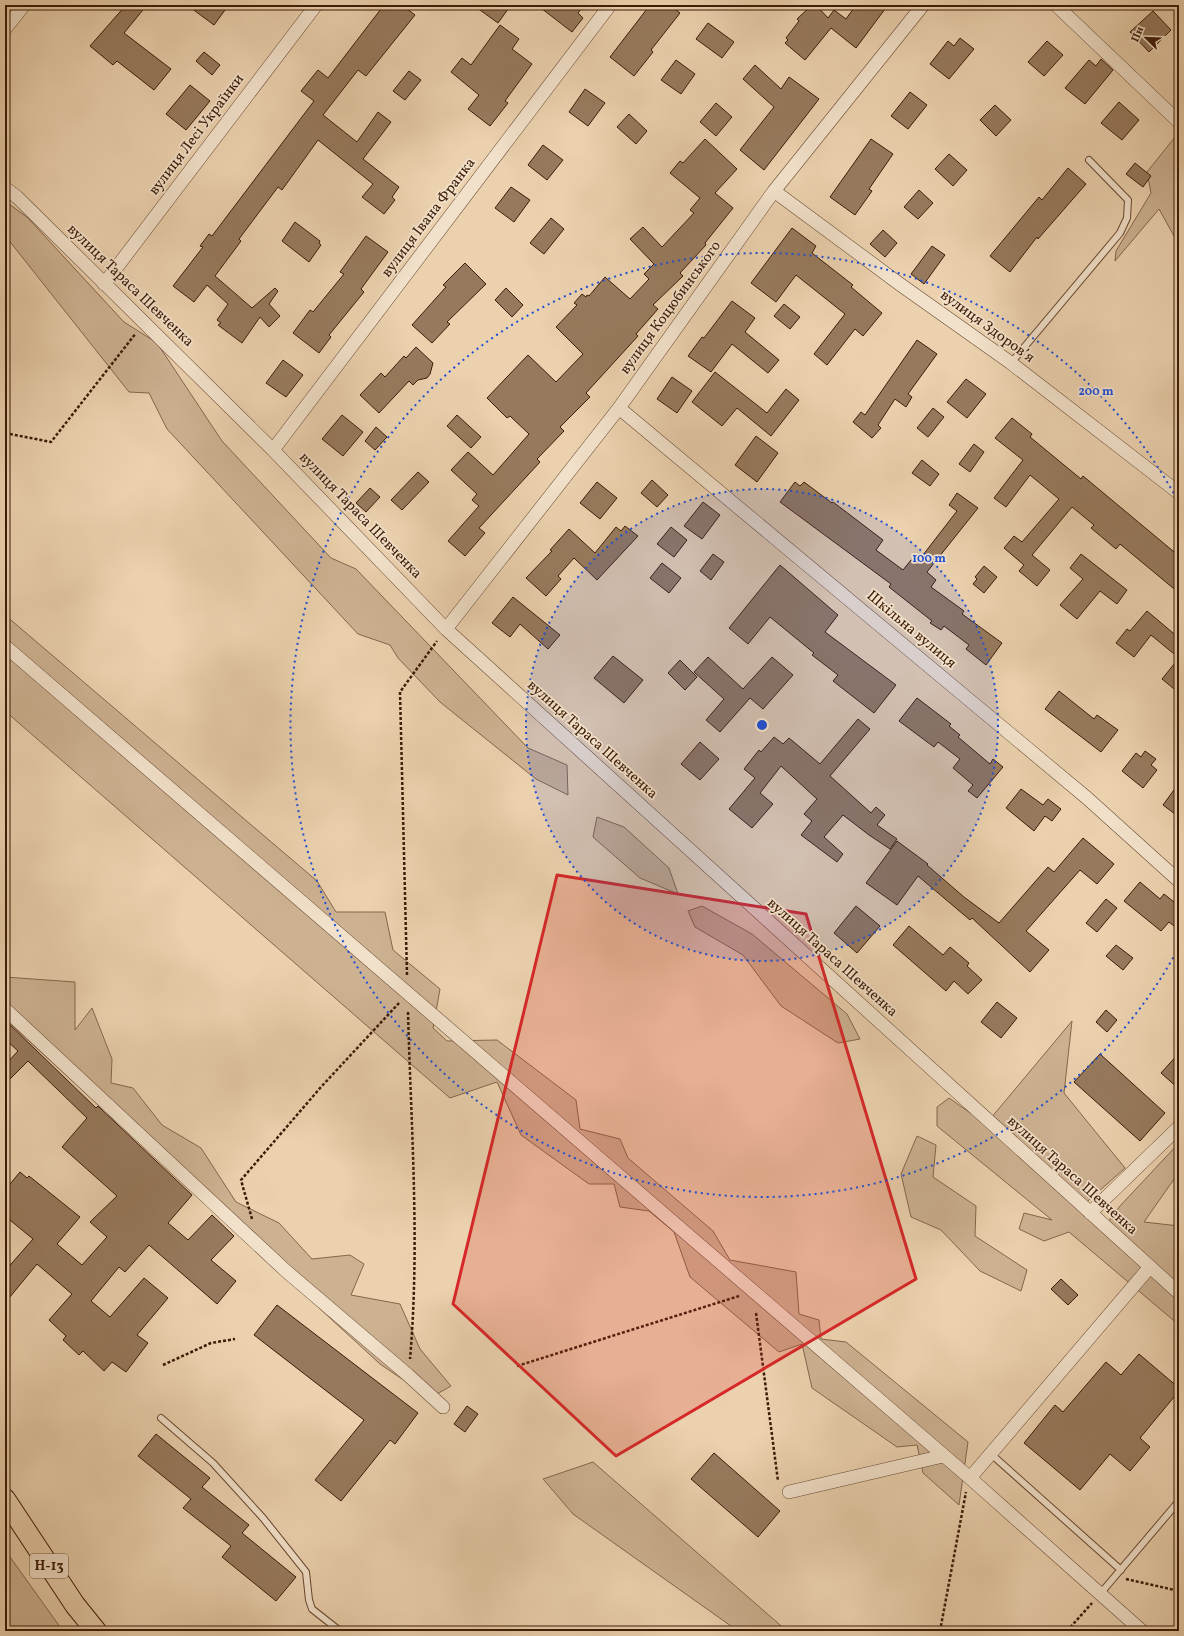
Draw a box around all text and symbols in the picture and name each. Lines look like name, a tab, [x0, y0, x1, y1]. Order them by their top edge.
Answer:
north arrow	[1126, 18, 1166, 58]
text: Пн	[1128, 25, 1148, 45]
street label: вулиця Лесі Українки	[144, 70, 250, 200]
street label: вулиця Івана Франка	[377, 154, 481, 282]
street label: вулиця Тараса Шевченка	[62, 220, 198, 352]
street label: вулиця Коцюбинського	[615, 237, 727, 379]
street label: вулиця Здоровʼя	[935, 286, 1039, 369]
text: 200 m	[1078, 384, 1114, 400]
street label: вулиця Тараса Шевченка	[294, 448, 426, 584]
text: 100 m	[912, 551, 946, 567]
street label: Шкільна вулиця	[861, 586, 961, 674]
street label: вулиця Тараса Шевченка	[522, 676, 662, 804]
centre of rings	[755, 718, 769, 732]
street label: вулиця Тараса Шевченка	[762, 894, 902, 1022]
street label: вулиця Тараса Шевченка	[1002, 1112, 1142, 1240]
road number: Н-13	[30, 1554, 68, 1578]

